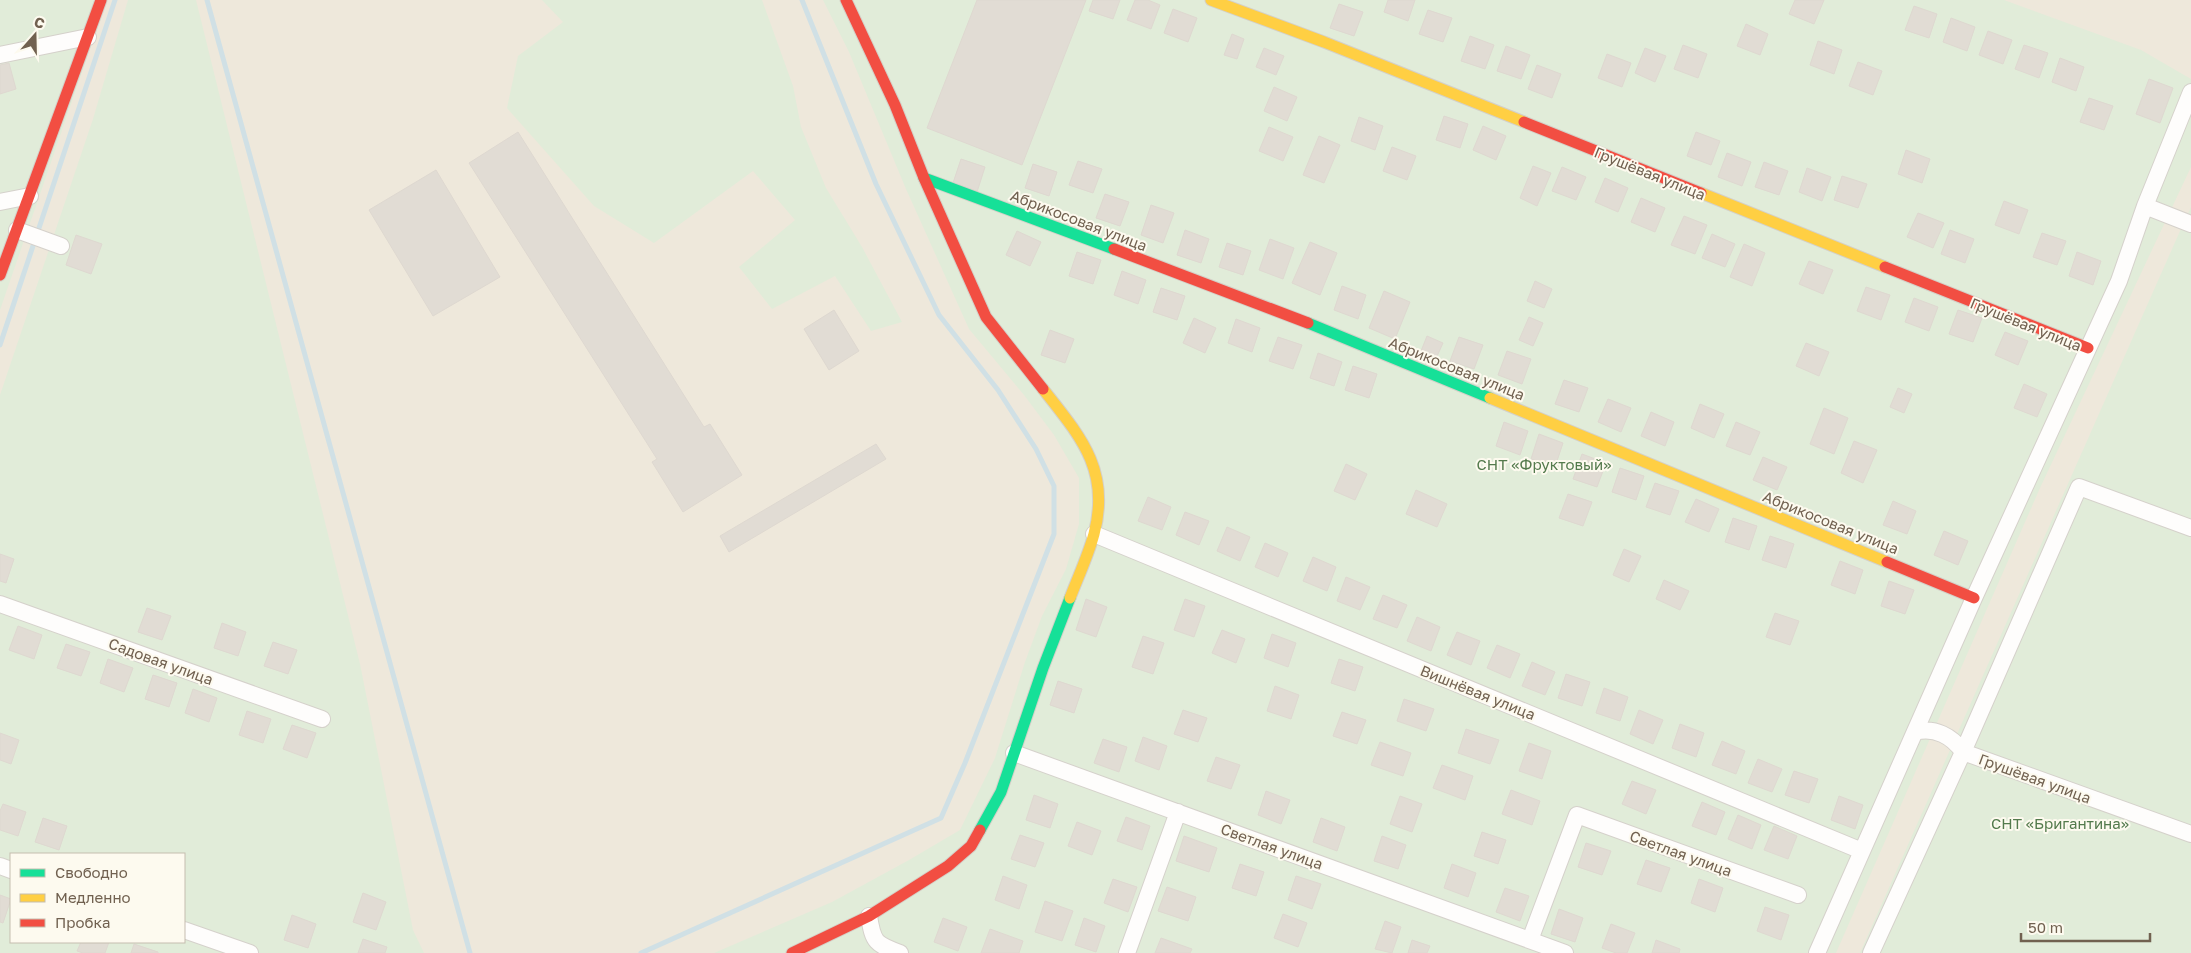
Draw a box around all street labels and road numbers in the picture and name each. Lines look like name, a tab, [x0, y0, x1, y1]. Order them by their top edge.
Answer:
street label: Грушёвая улица	[1592, 143, 1708, 203]
street label: Абрикосовая улица	[1008, 186, 1150, 254]
street label: Грушёвая улица	[1968, 294, 2084, 354]
street label: Абрикосовая улица	[1386, 333, 1528, 403]
street label: Абрикосовая улица	[1760, 487, 1902, 557]
street label: Садовая улица	[106, 634, 216, 688]
street label: Вишнёвая улица	[1418, 661, 1538, 723]
street label: Грушёвая улица	[1976, 749, 2094, 807]
street label: Светлая улица	[1218, 819, 1326, 873]
street label: Светлая улица	[1627, 826, 1735, 880]

